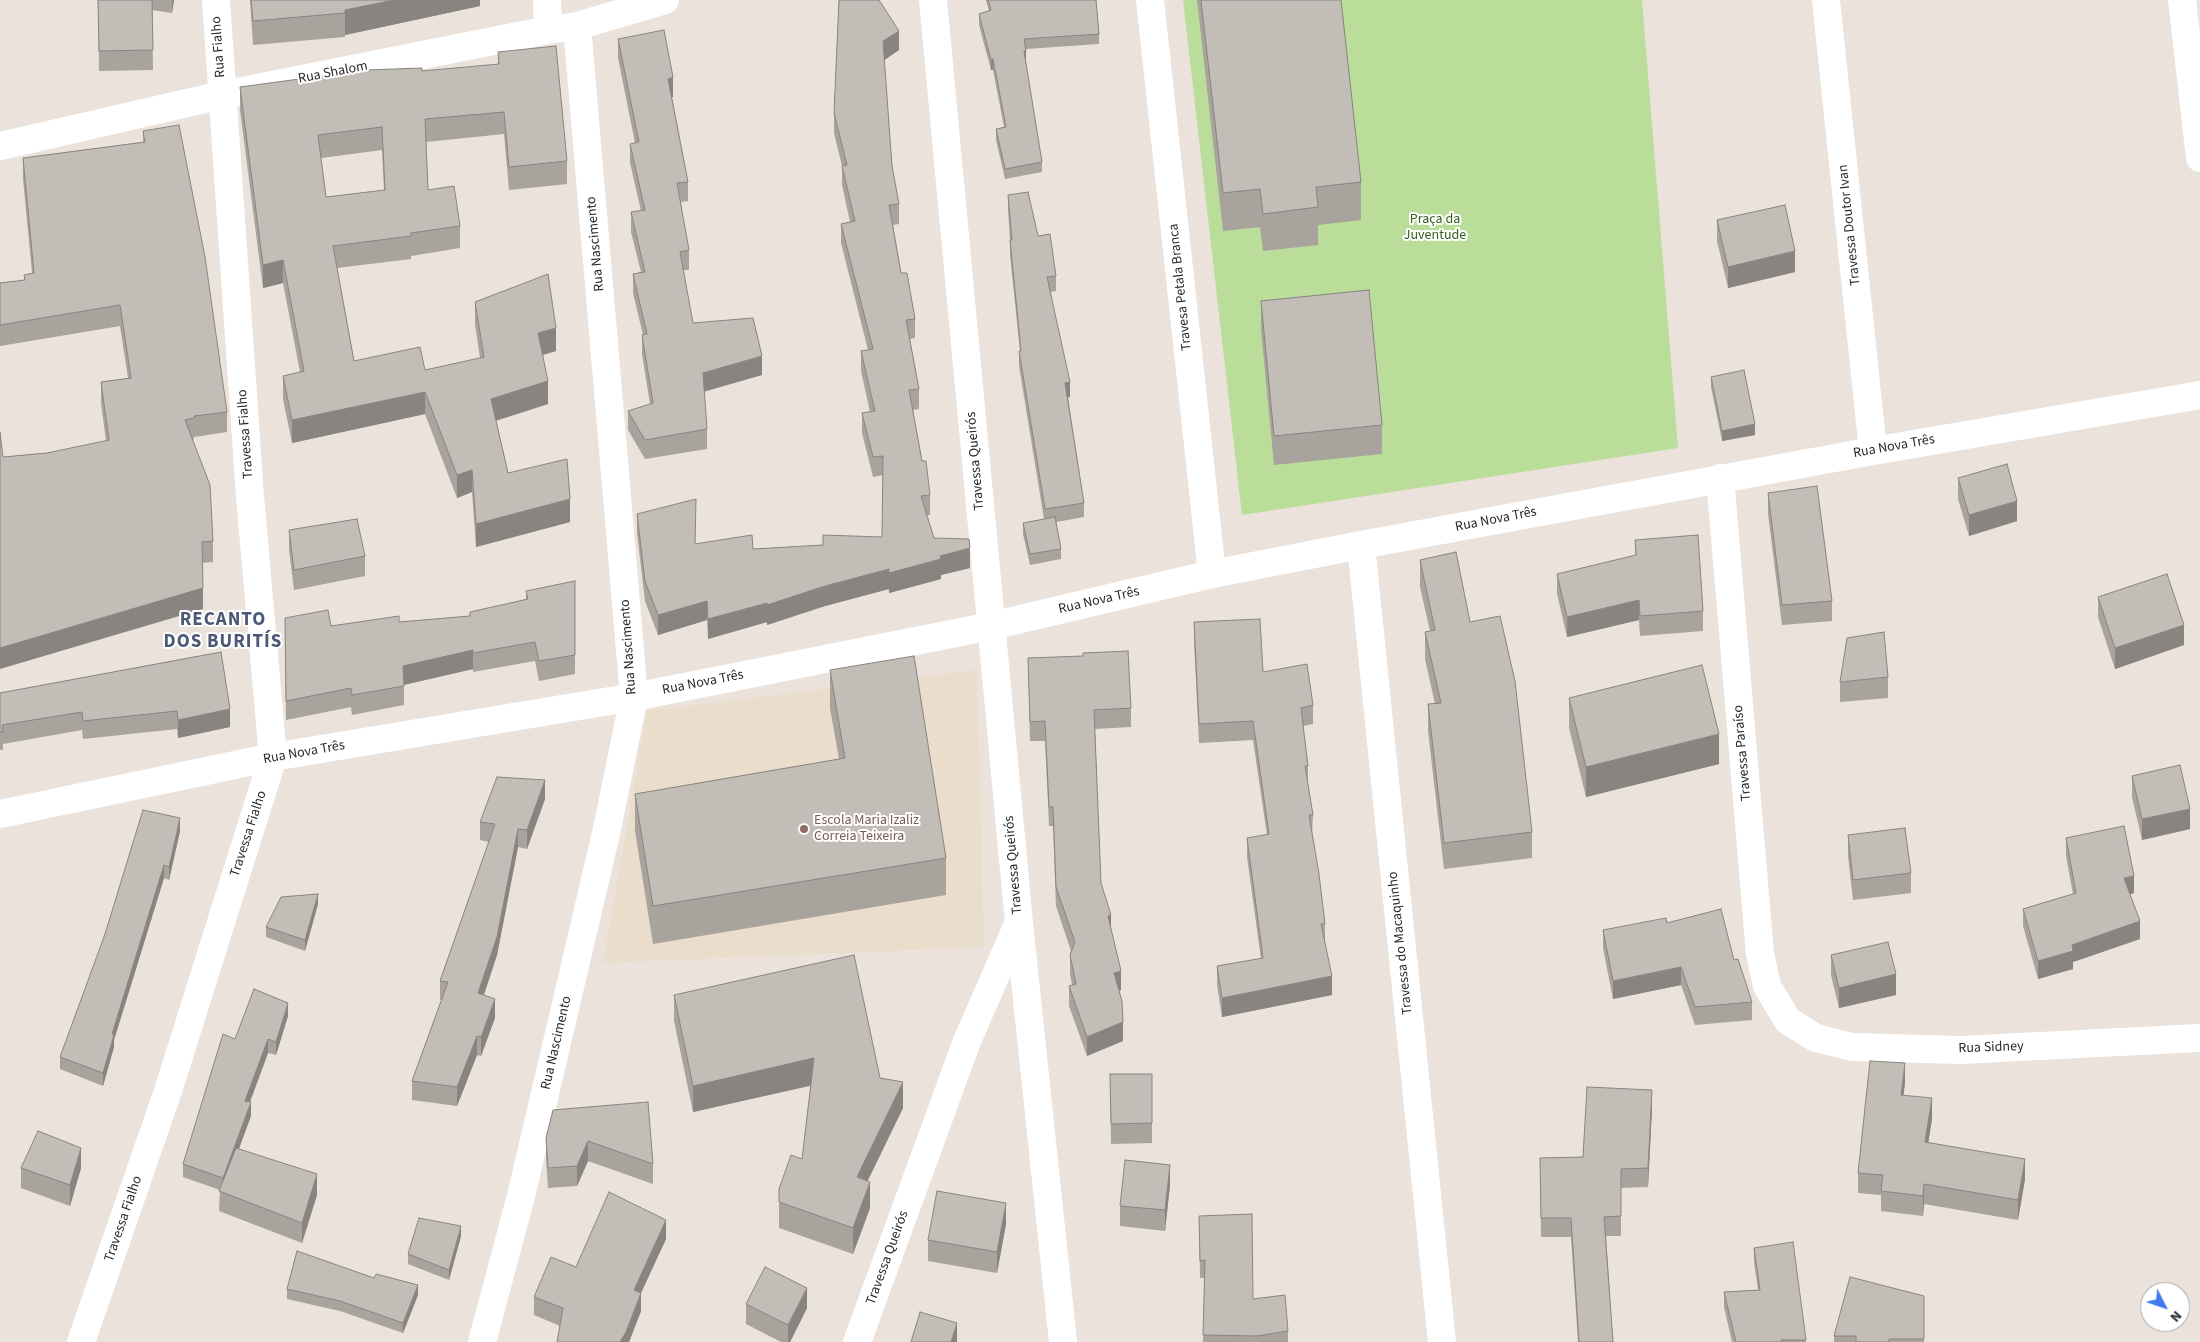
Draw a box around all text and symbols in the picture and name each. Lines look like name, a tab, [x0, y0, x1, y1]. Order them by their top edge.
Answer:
street label: Rua Fialho	[208, 16, 230, 78]
street label: Rua Shalom	[297, 58, 369, 88]
street label: Travessa Doutor Ivan	[1835, 164, 1865, 286]
street label: Rua Nascimento	[583, 196, 609, 292]
park label: Praça da Juventude	[1404, 212, 1466, 244]
street label: Travesa Petala Branca	[1166, 223, 1196, 351]
street label: Travessa Fialho	[234, 389, 258, 479]
street label: Travessa Queirós	[963, 411, 989, 511]
street label: Rua Nova Três	[1852, 432, 1936, 462]
street label: Rua Nova Três	[1454, 504, 1538, 536]
street label: Rua Nova Três	[1057, 584, 1141, 618]
street label: Rua Nascimento	[617, 599, 641, 695]
district label: RECANTO DOS BURITÍS	[162, 610, 284, 654]
street label: Rua Nova Três	[661, 667, 745, 699]
street label: Travessa Paraíso	[1730, 704, 1756, 802]
street label: Rua Nova Três	[262, 738, 346, 768]
street label: Travessa Fialho	[227, 789, 271, 879]
place label: Escola Maria Izaliz Correia Teixeira	[814, 813, 919, 846]
street label: Travessa Queirós	[1001, 815, 1027, 915]
marker: Escola Maria Izaliz Correia Teixeira	[798, 823, 810, 835]
street label: Travessa do Macaquinho	[1385, 871, 1417, 1015]
street label: Rua Nascimento	[538, 995, 576, 1091]
street label: Rua Sidney	[1958, 1038, 2024, 1058]
street label: Travessa Fialho	[101, 1174, 147, 1264]
street label: Travessa Queirós	[863, 1209, 913, 1307]
north arrow	[2140, 1282, 2190, 1332]
text: N	[2165, 1306, 2186, 1326]

